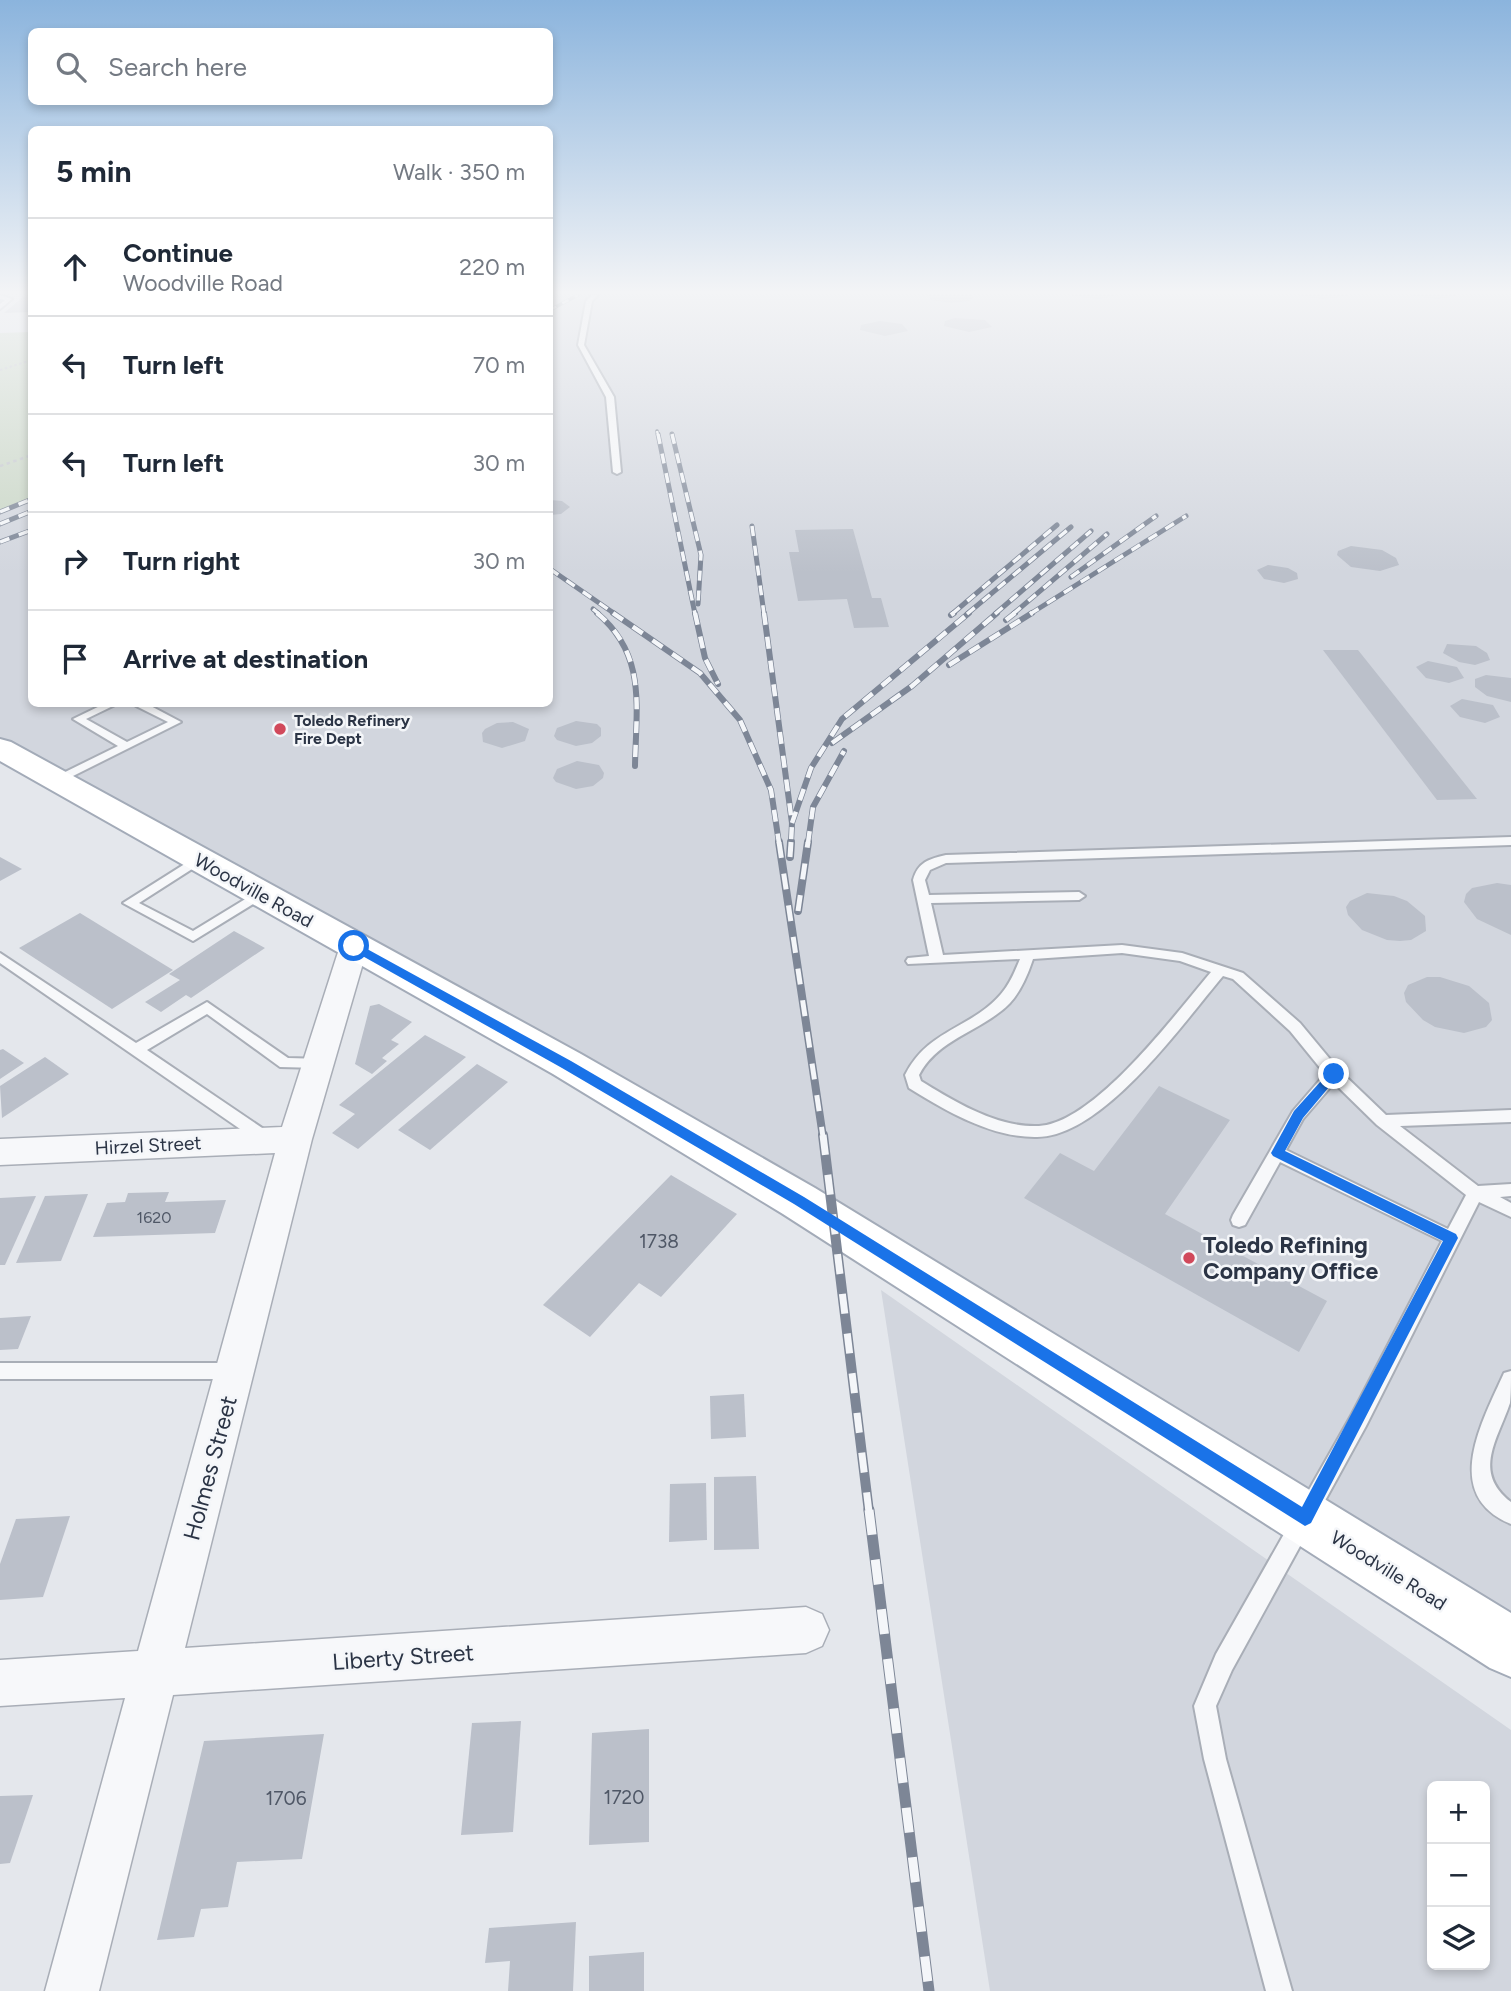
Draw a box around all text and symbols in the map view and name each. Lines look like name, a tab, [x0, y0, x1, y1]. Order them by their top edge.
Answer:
search box	[28, 28, 553, 105]
icon: search	[52, 48, 90, 86]
text: Search here	[108, 51, 247, 83]
text: 5 min	[56, 153, 132, 190]
text: Walk · 350 m	[393, 158, 525, 186]
text: Continue	[123, 237, 233, 269]
icon: ahead	[56, 248, 94, 286]
text: 220 m	[459, 253, 525, 281]
text: Woodville Road	[123, 269, 283, 297]
icon: left	[56, 346, 94, 384]
text: Turn left	[123, 349, 224, 381]
text: 70 m	[473, 351, 525, 379]
icon: left	[56, 444, 94, 482]
text: Turn left	[123, 447, 224, 479]
text: 30 m	[472, 449, 525, 477]
icon: right	[56, 542, 94, 580]
text: Turn right	[123, 545, 240, 577]
text: 30 m	[472, 547, 525, 575]
icon: arrive	[56, 640, 94, 678]
text: Arrive at destination	[123, 643, 368, 675]
place label: Toledo Refinery Fire Dept	[294, 711, 411, 748]
marker: Toledo Refinery Fire Dept	[272, 721, 288, 737]
street label: Woodville Road	[190, 848, 317, 933]
route start	[338, 930, 369, 961]
route end	[1318, 1058, 1349, 1089]
street label: Hirzel Street	[94, 1131, 202, 1160]
house number: 1620	[137, 1208, 171, 1227]
house number: 1738	[639, 1230, 679, 1253]
place label: Toledo Refining Company Office	[1203, 1231, 1378, 1285]
marker: Toledo Refining Company Office	[1181, 1250, 1197, 1266]
street label: Holmes Street	[177, 1393, 243, 1543]
street label: Woodville Road	[1327, 1526, 1451, 1615]
street label: Liberty Street	[331, 1638, 475, 1676]
map controls	[1427, 1781, 1490, 1970]
button: +	[1427, 1781, 1490, 1844]
house number: 1720	[604, 1786, 644, 1809]
house number: 1706	[266, 1787, 307, 1810]
button: −	[1427, 1844, 1490, 1907]
button: layers	[1427, 1907, 1490, 1970]

